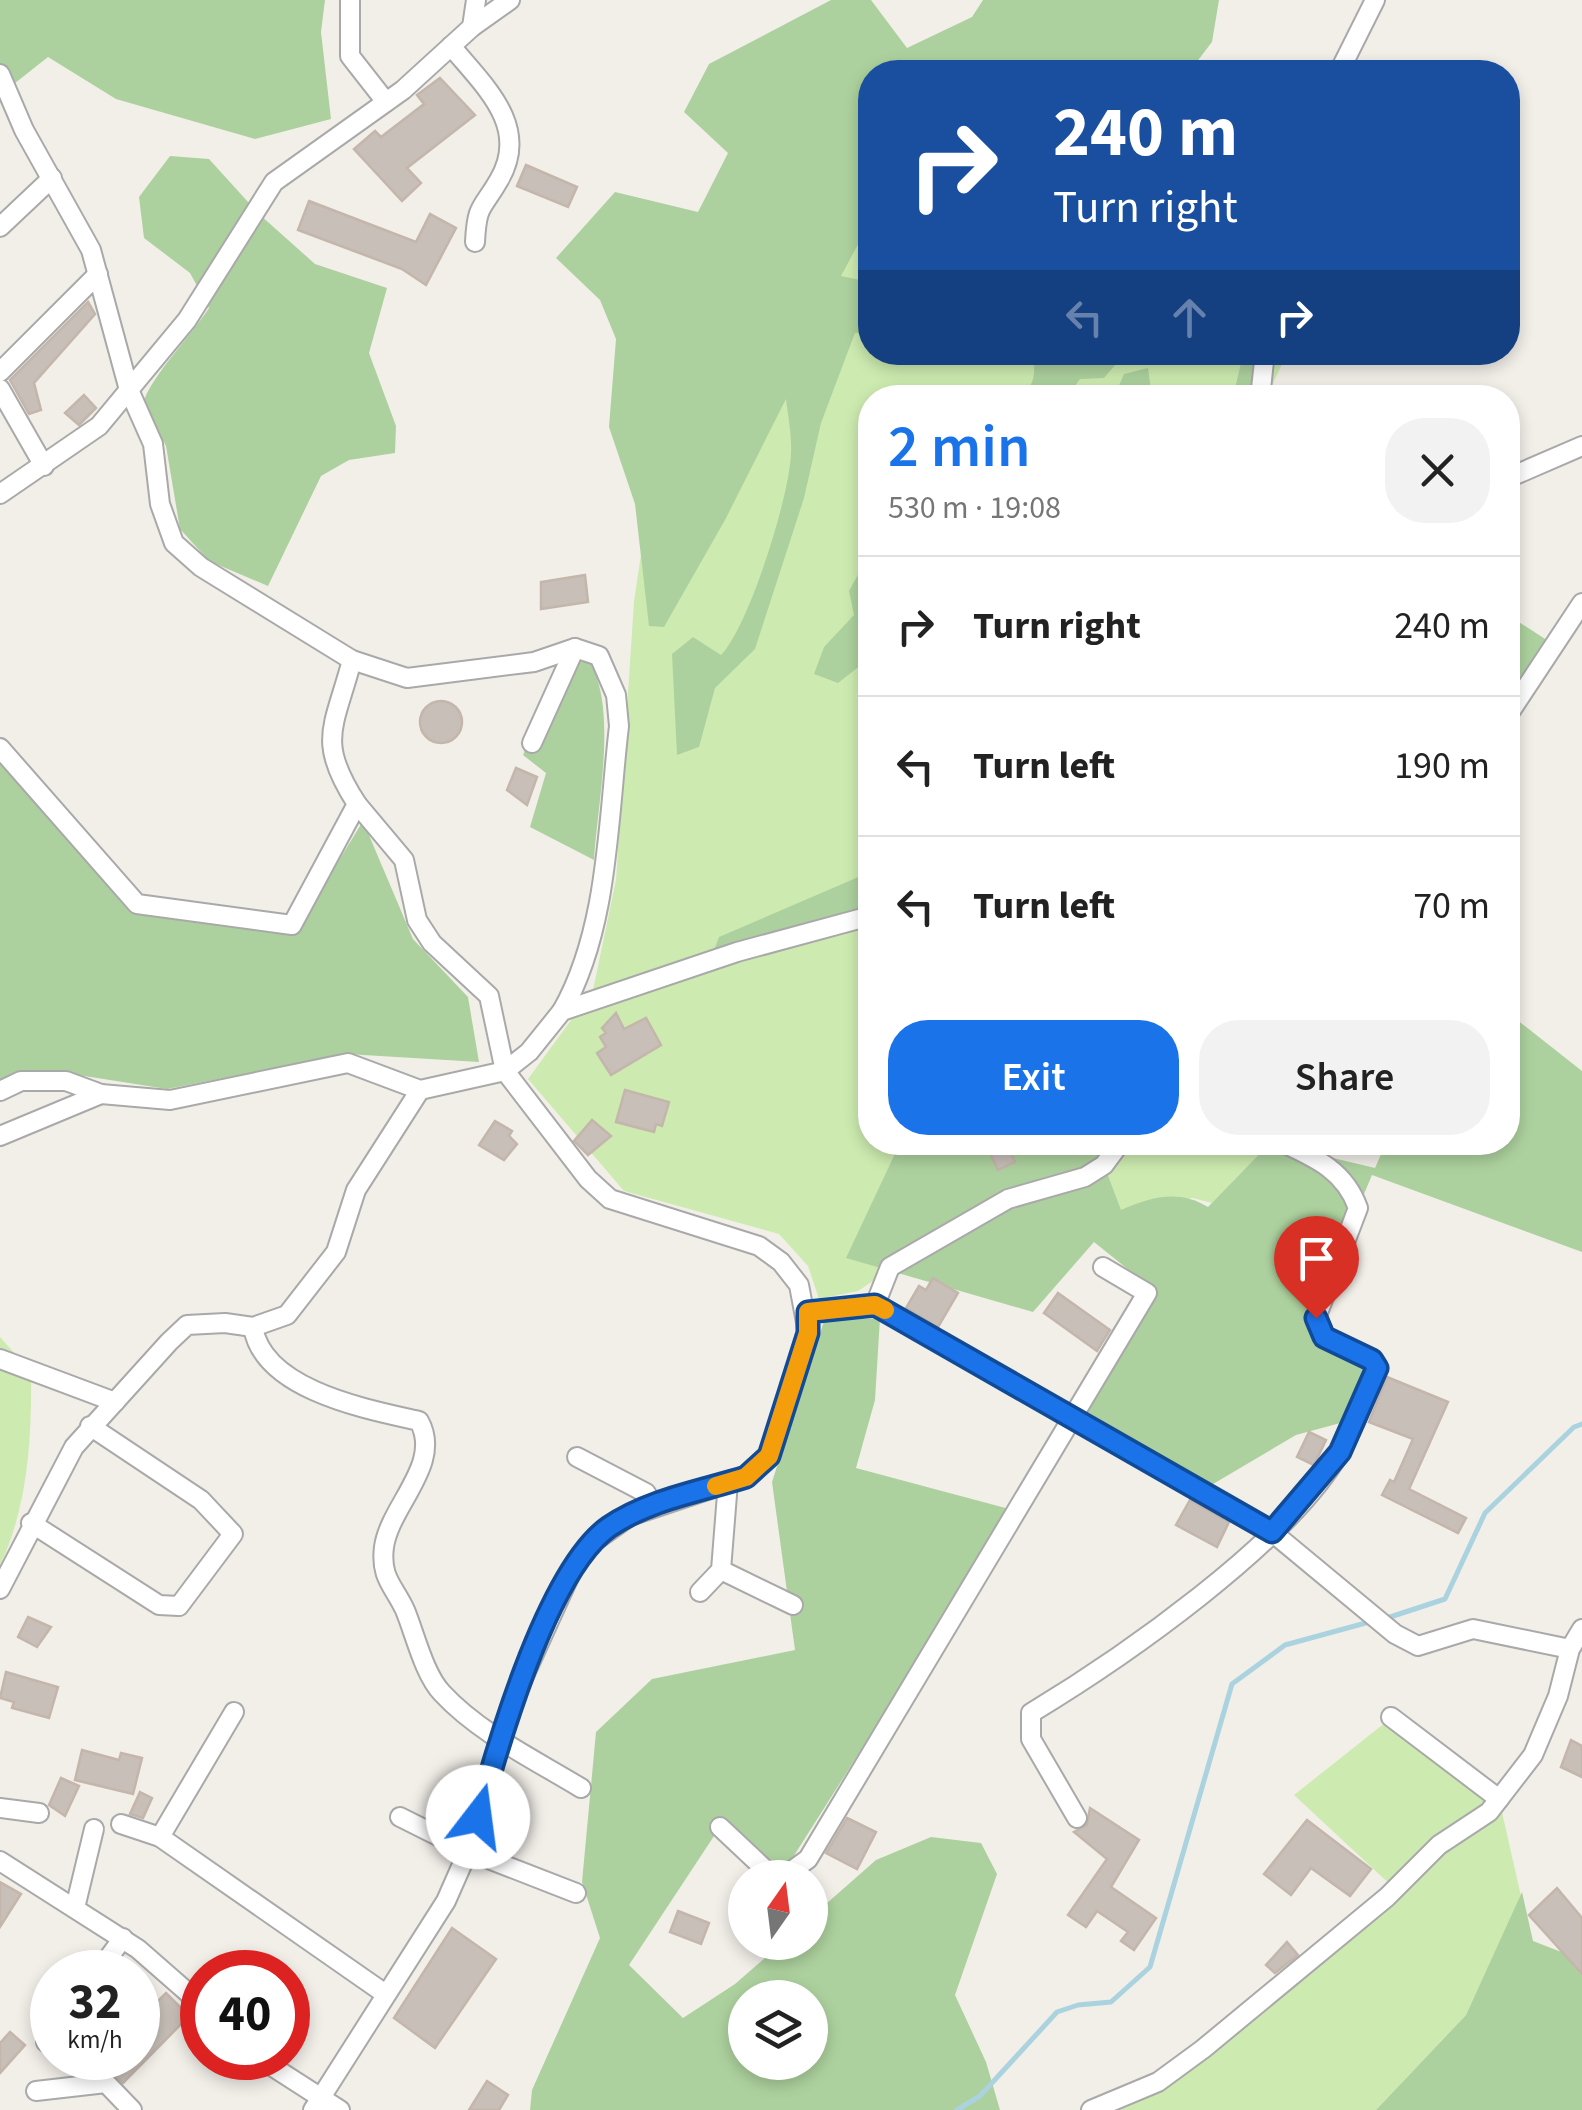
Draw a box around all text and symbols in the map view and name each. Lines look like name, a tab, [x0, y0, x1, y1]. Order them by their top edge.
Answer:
text: 240 m	[1053, 83, 1238, 183]
icon: right	[888, 100, 1018, 230]
text: Turn right	[1053, 176, 1238, 240]
icon: left	[1057, 290, 1112, 345]
icon: ahead	[1162, 290, 1217, 345]
icon: right	[1267, 290, 1322, 345]
text: 2 min	[888, 405, 1031, 490]
button: close	[1385, 418, 1490, 523]
text: 530 m · 19:08	[888, 485, 1061, 531]
icon: right	[888, 599, 943, 654]
text: Turn right	[973, 599, 1141, 653]
text: 240 m	[1394, 599, 1490, 653]
icon: left	[888, 739, 943, 794]
text: Turn left	[973, 739, 1115, 793]
text: 190 m	[1394, 739, 1490, 793]
icon: left	[888, 879, 943, 934]
text: Turn left	[973, 879, 1115, 933]
text: 70 m	[1413, 879, 1490, 933]
button: Exit	[888, 1020, 1179, 1135]
button: Share	[1199, 1020, 1490, 1135]
pin	[1274, 1216, 1359, 1319]
icon: arrive	[1289, 1231, 1344, 1286]
position arrow	[426, 1765, 530, 1869]
north arrow	[728, 1860, 828, 1960]
map controls	[728, 1860, 828, 2080]
speed limit sign: 40	[180, 1950, 310, 2080]
text: 32	[69, 1967, 121, 2038]
button: layers	[728, 1980, 828, 2080]
text: km/h	[67, 2022, 123, 2058]

